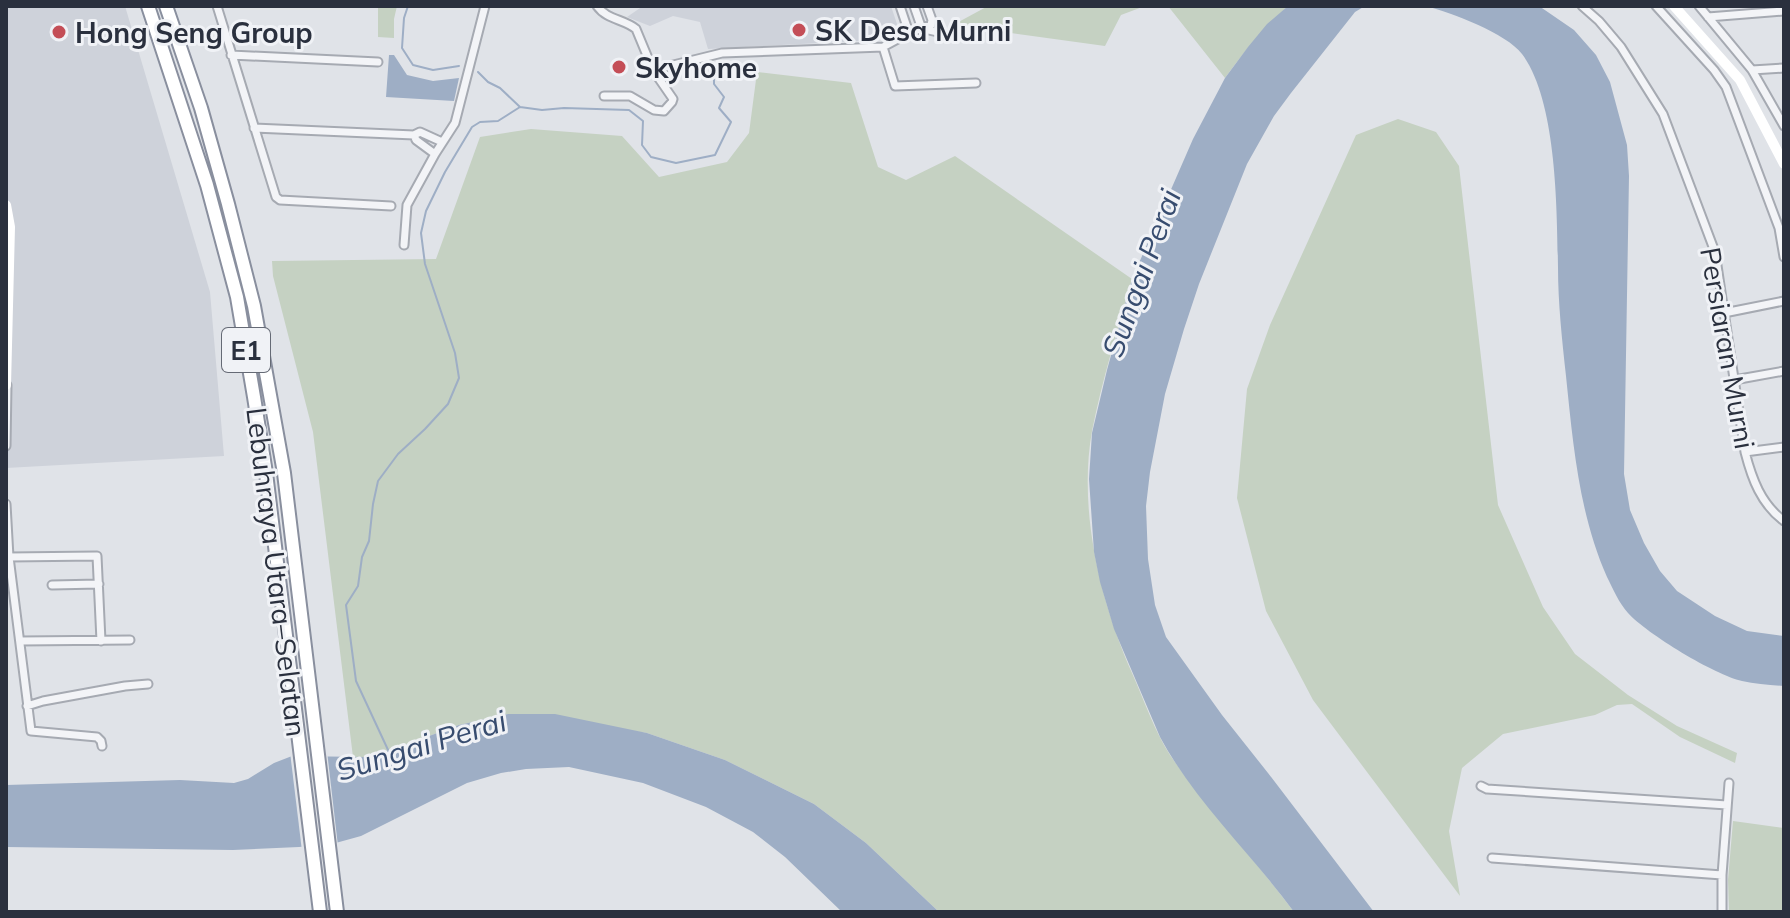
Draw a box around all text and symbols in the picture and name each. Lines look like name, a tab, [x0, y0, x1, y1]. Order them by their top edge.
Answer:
place label: SK Desa Murni	[815, 13, 1011, 48]
place label: Hong Seng Group	[75, 15, 313, 50]
marker: SK Desa Murni	[790, 21, 808, 39]
marker: Hong Seng Group	[50, 23, 68, 41]
place label: Skyhome	[635, 50, 757, 85]
marker: Skyhome	[610, 58, 628, 76]
water label: Sungai Perai	[1093, 183, 1189, 362]
street label: Persiaran Murni	[1693, 244, 1763, 452]
road number: E1	[222, 328, 270, 372]
street label: Lebuhraya Utara–Selatan	[239, 405, 315, 739]
water label: Sungai Perai	[331, 701, 511, 789]

